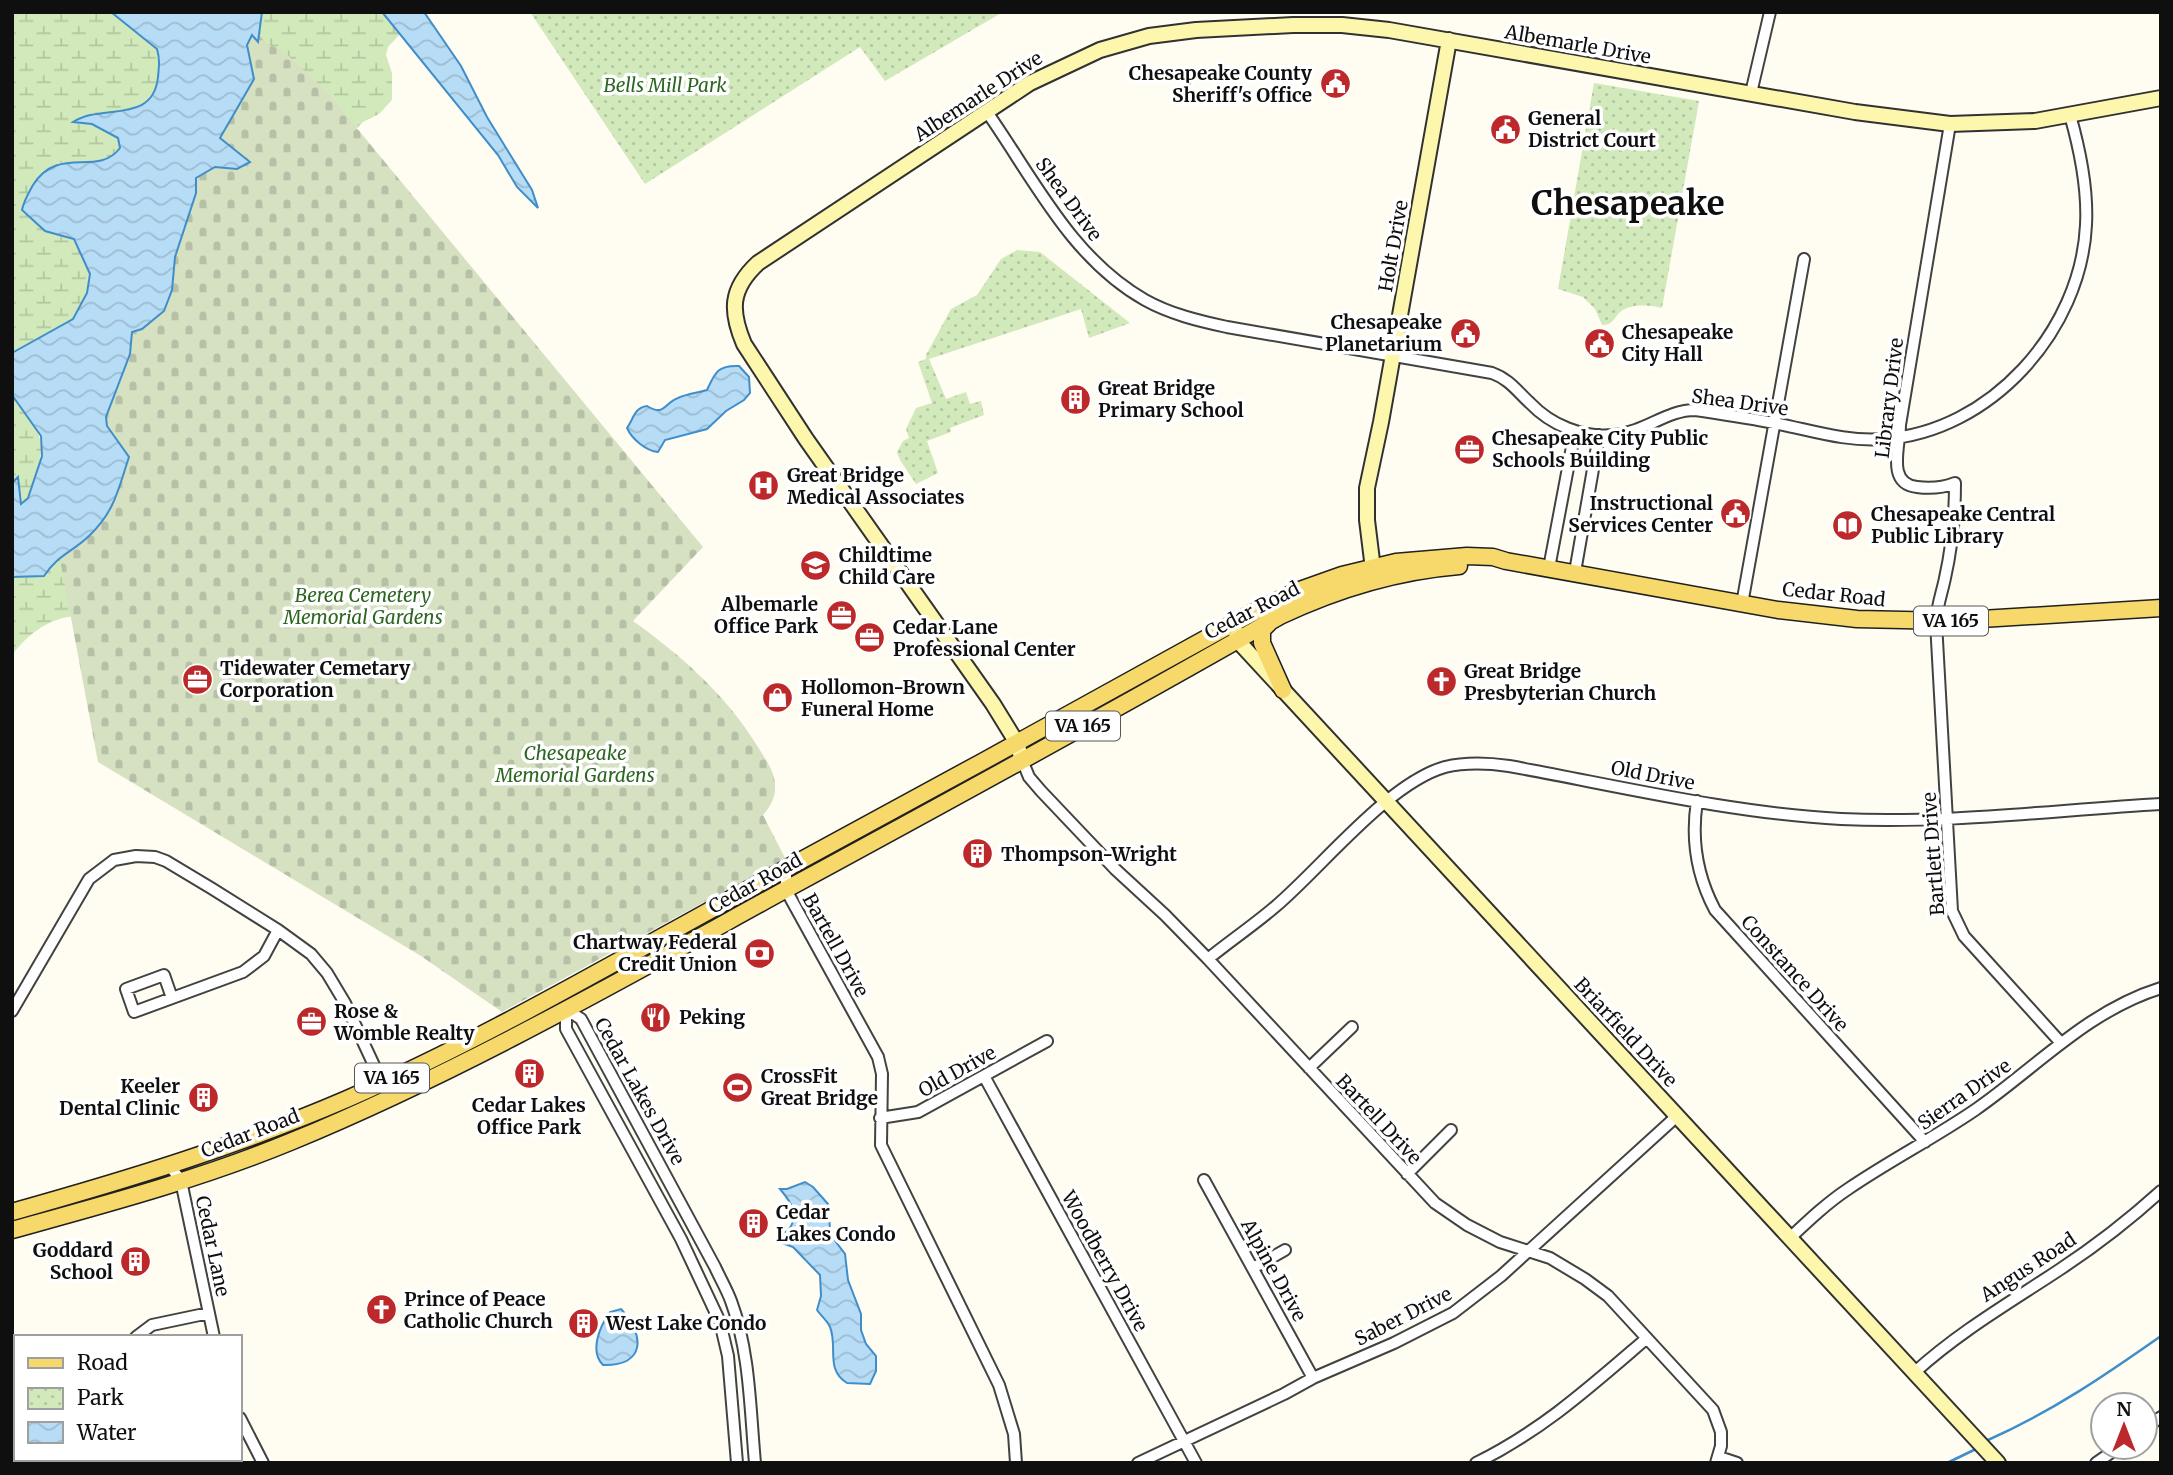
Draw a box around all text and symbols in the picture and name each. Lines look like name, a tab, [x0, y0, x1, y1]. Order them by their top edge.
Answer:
street label: Albemarle Drive	[1502, 19, 1653, 69]
street label: Albemarle Drive	[909, 46, 1047, 147]
place label: Chesapeake County Sheriff's Office	[1129, 61, 1313, 107]
public building icon: Chesapeake County Sheriff's Office	[1318, 67, 1352, 101]
park label: Bells Mill Park	[603, 73, 727, 97]
place label: General District Court	[1528, 106, 1656, 152]
public building icon: General District Court	[1488, 112, 1522, 146]
street label: Shea Drive	[1031, 152, 1107, 246]
district label: Chesapeake	[1531, 183, 1725, 224]
street label: Holt Drive	[1373, 198, 1413, 294]
place label: Chesapeake Planetarium	[1325, 310, 1442, 356]
public building icon: Chesapeake Planetarium	[1448, 316, 1482, 350]
place label: Chesapeake City Hall	[1622, 320, 1733, 366]
public building icon: Chesapeake City Hall	[1582, 326, 1616, 360]
street label: Library Drive	[1870, 336, 1908, 460]
place label: Great Bridge Primary School	[1098, 376, 1244, 422]
building icon: Great Bridge Primary School	[1058, 382, 1092, 416]
street label: Shea Drive	[1690, 383, 1790, 421]
place label: Chesapeake City Public Schools Building	[1492, 426, 1708, 472]
office icon: Chesapeake City Public Schools Building	[1452, 432, 1486, 466]
place label: Great Bridge Medical Associates	[787, 463, 965, 509]
hospital icon: Great Bridge Medical Associates	[747, 469, 781, 503]
place label: Instructional Services Center	[1568, 491, 1713, 537]
public building icon: Instructional Services Center	[1719, 497, 1753, 531]
place label: Chesapeake Central Public Library	[1871, 502, 2055, 548]
library icon: Chesapeake Central Public Library	[1831, 508, 1865, 542]
place label: Childtime Child Care	[839, 543, 935, 589]
school or university icon: Childtime Child Care	[799, 549, 833, 583]
street label: Cedar Road	[1200, 576, 1304, 644]
street label: Cedar Road	[1781, 577, 1887, 611]
park label: Berea Cemetery Memorial Gardens	[282, 583, 443, 629]
place label: Albemarle Office Park	[714, 592, 819, 638]
office icon: Albemarle Office Park	[824, 598, 858, 632]
road number: VA 165	[1914, 606, 1988, 636]
place label: Cedar Lane Professional Center	[893, 615, 1076, 661]
office icon: Cedar Lane Professional Center	[853, 621, 887, 655]
place label: Tidewater Cemetary Corporation	[220, 656, 411, 702]
place label: Great Bridge Presbyterian Church	[1464, 659, 1657, 705]
office icon: Tidewater Cemetary Corporation	[180, 662, 214, 696]
church icon: Great Bridge Presbyterian Church	[1424, 665, 1458, 699]
place label: Hollomon-Brown Funeral Home	[801, 675, 965, 721]
shop icon: Hollomon-Brown Funeral Home	[761, 681, 795, 715]
road number: VA 165	[1046, 712, 1120, 740]
park label: Chesapeake Memorial Gardens	[494, 741, 655, 787]
street label: Old Drive	[1609, 755, 1697, 795]
street label: Bartlett Drive	[1917, 791, 1949, 917]
building icon: Thompson-Wright	[961, 837, 995, 871]
place label: Thompson-Wright	[1001, 842, 1177, 866]
street label: Cedar Road	[704, 847, 806, 919]
street label: Bartell Drive	[798, 889, 874, 1001]
street label: Constance Drive	[1736, 910, 1854, 1036]
place label: Chartway Federal Credit Union	[573, 930, 737, 976]
bank icon: Chartway Federal Credit Union	[743, 936, 777, 970]
street label: Briarfield Drive	[1569, 972, 1683, 1092]
place label: Rose & Womble Realty	[333, 999, 475, 1045]
restaurant icon: Peking	[639, 1000, 673, 1034]
office icon: Rose & Womble Realty	[294, 1005, 328, 1039]
place label: Peking	[679, 1005, 745, 1029]
street label: Cedar Lakes Drive	[590, 1013, 690, 1169]
street label: Old Drive	[914, 1040, 1000, 1102]
street label: Sierra Drive	[1913, 1053, 2015, 1135]
building icon: Cedar Lakes Office Park	[512, 1057, 546, 1091]
road number: VA 165	[355, 1064, 429, 1092]
place label: CrossFit Great Bridge	[761, 1064, 878, 1110]
street label: Bartell Drive	[1331, 1069, 1427, 1169]
sports icon: CrossFit Great Bridge	[721, 1070, 755, 1104]
place label: Keeler Dental Clinic	[59, 1074, 180, 1120]
building icon: Keeler Dental Clinic	[186, 1080, 220, 1114]
place label: Cedar Lakes Office Park	[472, 1093, 586, 1139]
street label: Cedar Road	[197, 1103, 303, 1163]
street label: Woodberry Drive	[1056, 1186, 1154, 1335]
street label: Cedar Lane	[191, 1193, 235, 1299]
place label: Cedar Lakes Condo	[776, 1200, 896, 1246]
building icon: Cedar Lakes Condo	[736, 1206, 770, 1240]
street label: Alpine Drive	[1236, 1214, 1312, 1325]
street label: Angus Road	[1975, 1227, 2080, 1307]
place label: Goddard School	[33, 1238, 113, 1284]
building icon: Goddard School	[119, 1244, 153, 1278]
street label: Saber Drive	[1350, 1281, 1456, 1351]
place label: Prince of Peace Catholic Church	[404, 1287, 553, 1333]
church icon: Prince of Peace Catholic Church	[364, 1293, 398, 1327]
building icon: West Lake Condo	[566, 1306, 600, 1340]
place label: West Lake Condo	[605, 1311, 766, 1335]
legend	[14, 1335, 242, 1461]
text: Road	[77, 1349, 128, 1376]
text: Park	[77, 1384, 124, 1411]
north arrow	[2089, 1391, 2159, 1461]
text: N	[2116, 1397, 2132, 1421]
text: Water	[76, 1419, 136, 1446]

